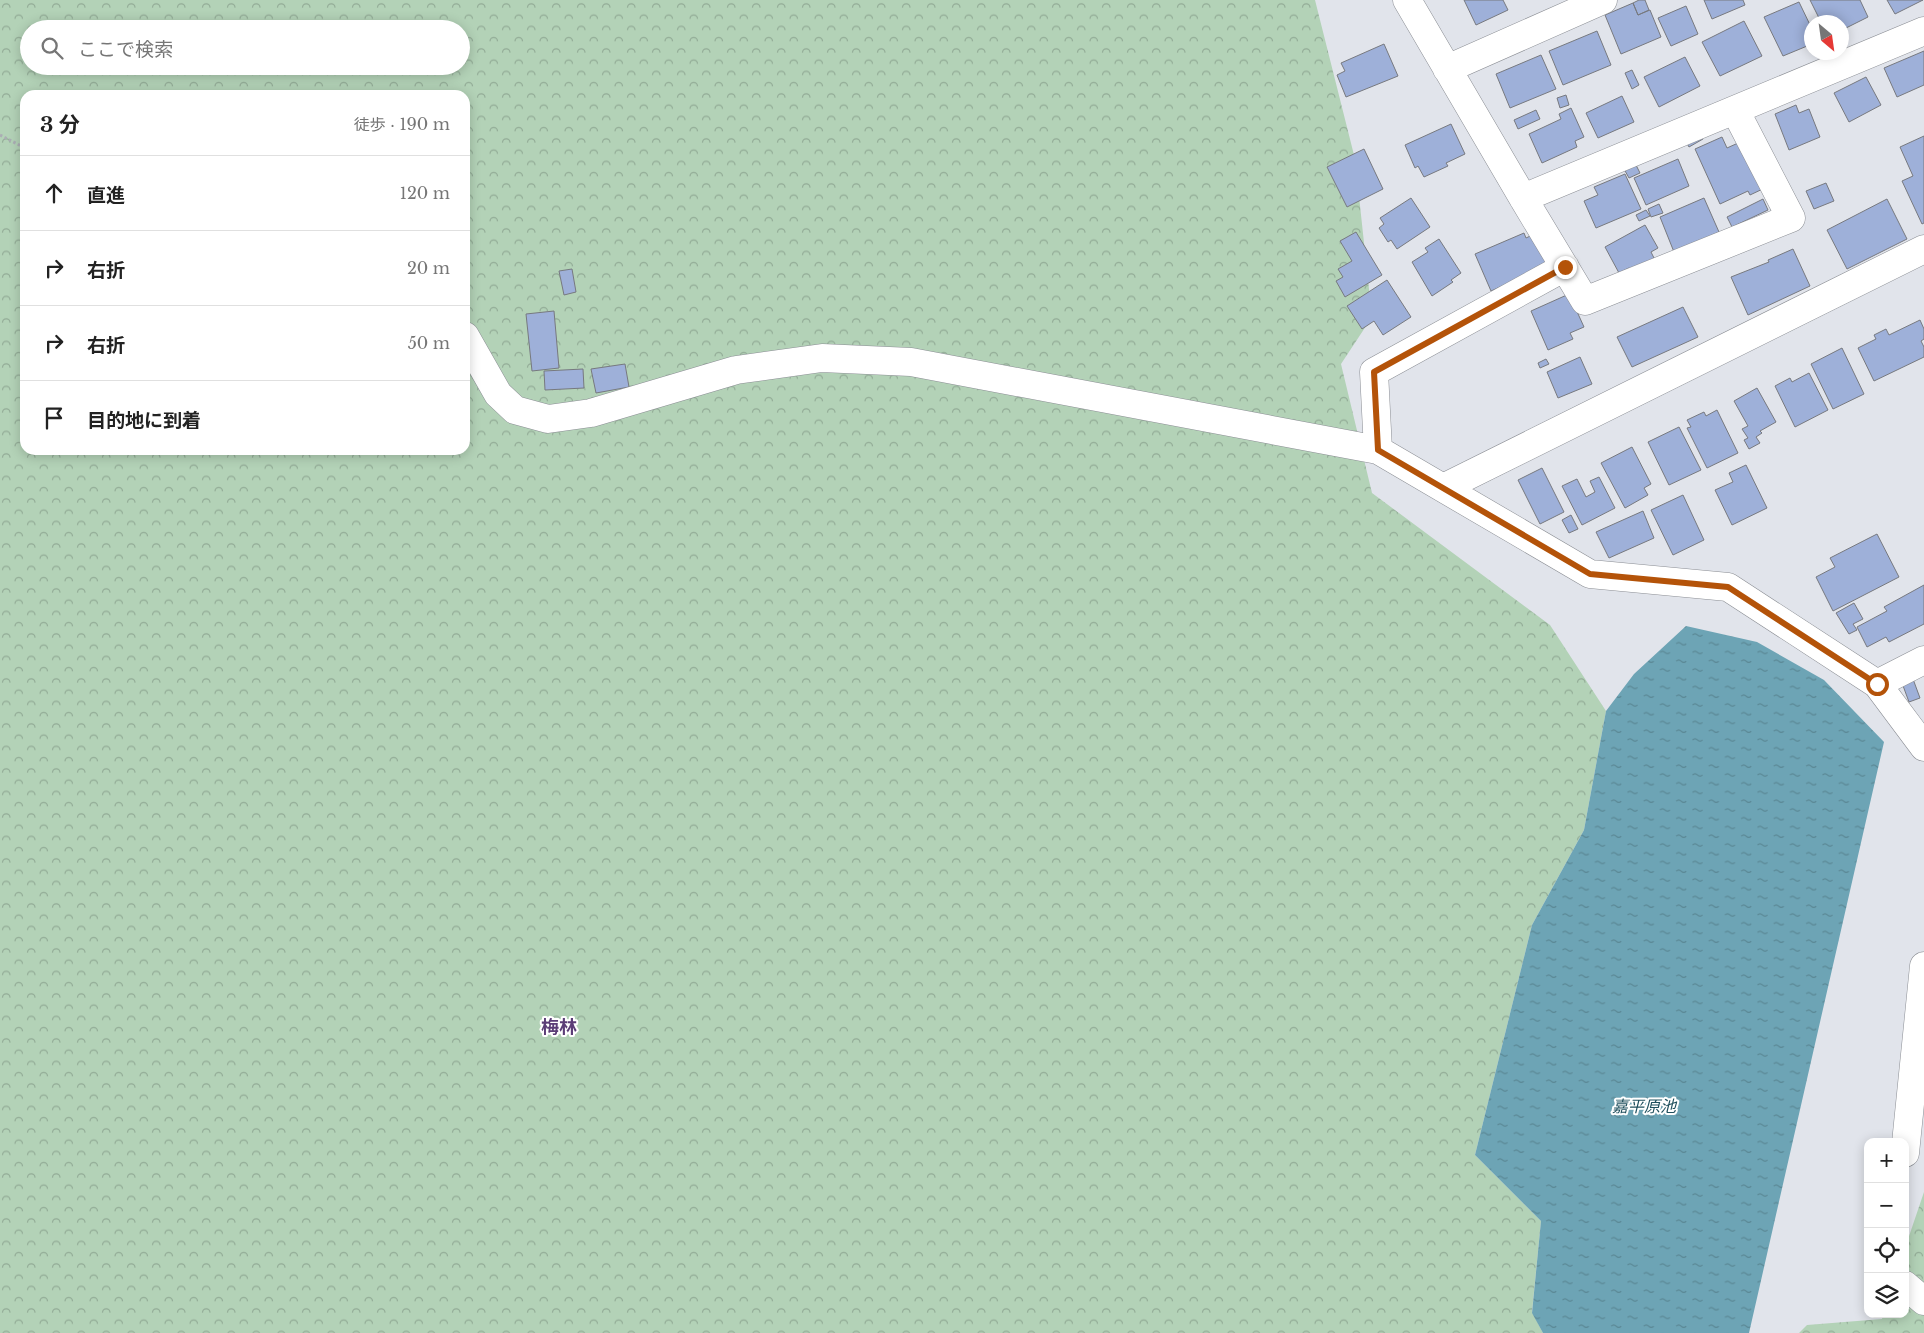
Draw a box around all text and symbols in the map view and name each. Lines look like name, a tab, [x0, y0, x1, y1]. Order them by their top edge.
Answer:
north arrow	[1804, 15, 1849, 60]
search box	[20, 20, 470, 75]
icon: search	[38, 34, 66, 62]
text: ここで検索	[78, 38, 173, 61]
text: 3 分	[40, 112, 80, 138]
text: 徒歩 · 190 m	[354, 114, 450, 134]
icon: ahead	[40, 179, 68, 207]
text: 120 m	[400, 183, 450, 203]
text: 直進	[87, 184, 125, 207]
icon: right	[40, 254, 68, 282]
route end	[1554, 256, 1577, 279]
text: 20 m	[407, 258, 450, 278]
text: 右折	[87, 259, 125, 282]
icon: right	[40, 329, 68, 357]
text: 50 m	[408, 333, 450, 353]
text: 右折	[87, 334, 125, 357]
icon: arrive	[40, 404, 68, 432]
text: 目的地に到着	[87, 409, 201, 432]
route start	[1866, 673, 1889, 696]
district label: 梅林	[541, 1016, 577, 1038]
water label: 嘉平原池	[1612, 1096, 1678, 1116]
map controls	[1864, 1138, 1909, 1318]
button: +	[1864, 1138, 1909, 1183]
button: −	[1864, 1183, 1909, 1228]
button: locate	[1864, 1228, 1909, 1273]
button: layers	[1864, 1273, 1909, 1318]

